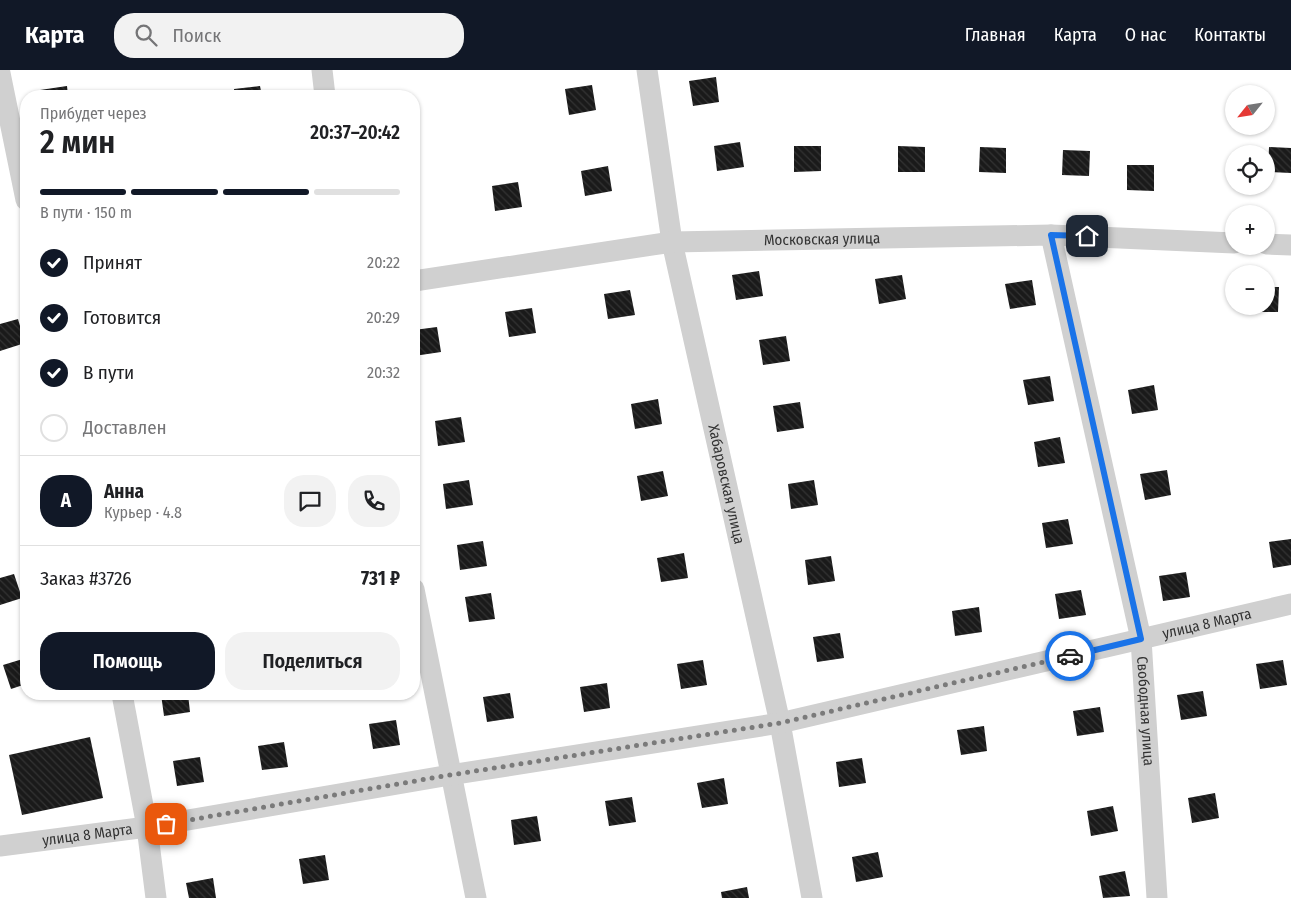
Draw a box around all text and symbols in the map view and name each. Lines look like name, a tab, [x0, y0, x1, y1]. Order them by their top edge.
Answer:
search box	[114, 13, 464, 58]
text: Карта	[25, 21, 84, 49]
icon: search	[132, 21, 160, 49]
text: Поиск	[172, 24, 221, 47]
text: Главная	[965, 24, 1026, 46]
text: Карта	[1054, 24, 1097, 46]
text: О нас	[1125, 24, 1166, 46]
text: Контакты	[1194, 24, 1266, 46]
north arrow	[1225, 85, 1275, 135]
map controls	[1225, 85, 1275, 315]
text: Прибудет через	[40, 104, 147, 123]
text: 20:37–20:42	[310, 121, 400, 144]
text: 2 мин	[40, 123, 115, 161]
button: locate	[1225, 145, 1275, 195]
text: В пути · 150 m	[40, 203, 132, 222]
button: +	[1225, 205, 1275, 255]
pin	[1066, 215, 1108, 257]
icon: home	[1073, 222, 1101, 250]
street label: Московская улица	[764, 229, 880, 249]
icon: check	[40, 249, 68, 277]
text: Принят	[83, 251, 142, 274]
text: 20:22	[367, 253, 400, 272]
button: −	[1225, 265, 1275, 315]
icon: check	[40, 304, 68, 332]
text: Готовится	[83, 306, 161, 329]
text: 20:29	[366, 308, 400, 327]
icon: check	[40, 359, 68, 387]
text: В пути	[83, 361, 134, 384]
text: 20:32	[367, 363, 400, 382]
text: Доставлен	[83, 416, 167, 439]
street label: Хабаровская улица	[704, 423, 749, 546]
button: chat	[284, 475, 336, 527]
button: phone	[348, 475, 400, 527]
text: Анна	[104, 480, 144, 503]
text: А	[61, 489, 71, 512]
text: Курьер · 4.8	[104, 503, 182, 522]
text: Заказ #3726	[40, 567, 132, 590]
text: 731 ₽	[361, 567, 400, 590]
street label: улица 8 Марта	[1161, 605, 1253, 643]
courier	[1045, 631, 1095, 681]
button: Помощь	[40, 632, 215, 690]
button: Поделиться	[225, 632, 400, 690]
icon: car	[1056, 642, 1084, 670]
street label: Свободная улица	[1133, 656, 1158, 766]
pin	[145, 803, 187, 845]
icon: bag	[152, 810, 180, 838]
street label: улица 8 Марта	[41, 820, 133, 849]

